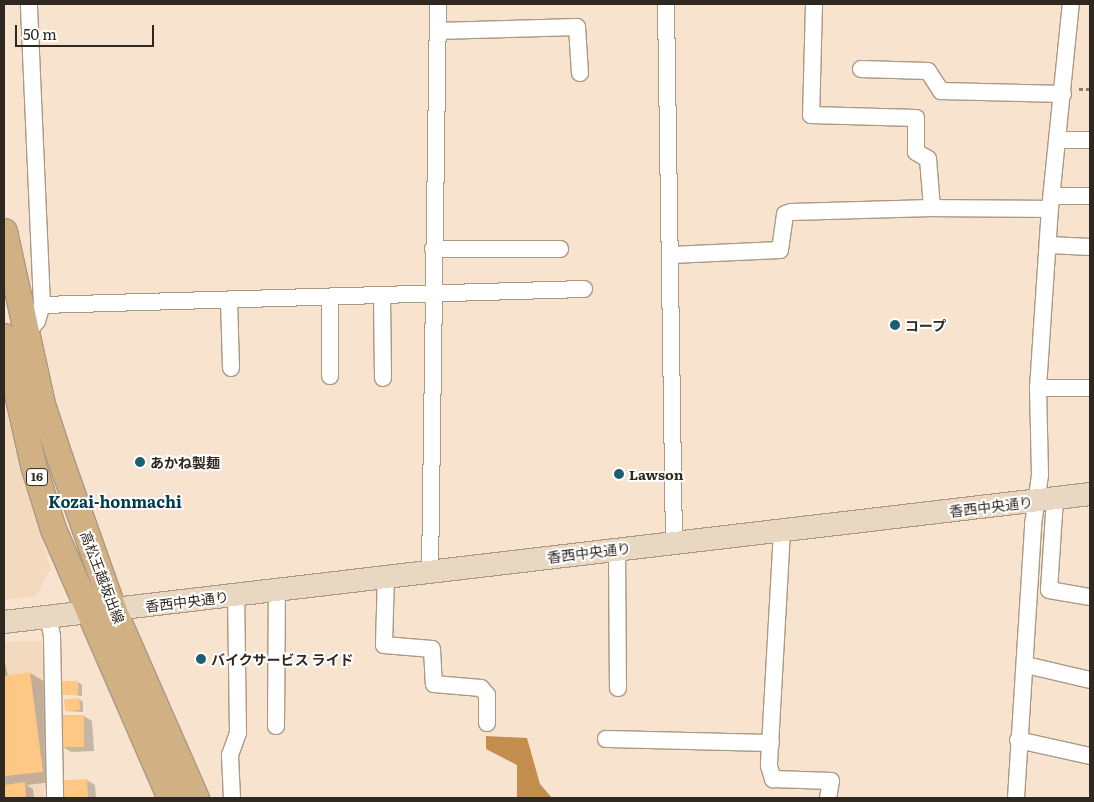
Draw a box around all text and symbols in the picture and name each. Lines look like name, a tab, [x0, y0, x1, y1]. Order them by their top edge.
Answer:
scale bar	[18, 15, 156, 47]
text: 50 m	[23, 22, 57, 45]
place label: コープ	[905, 317, 947, 333]
marker: コープ	[889, 319, 901, 331]
place label: あかね製麺	[150, 454, 220, 470]
marker: あかね製麺	[134, 456, 146, 468]
place label: Lawson	[629, 466, 683, 482]
road number: 16	[26, 468, 48, 487]
marker: Lawson	[613, 468, 625, 480]
district label: Kozai-honmachi	[48, 491, 182, 511]
street label: 香西中央通り	[948, 493, 1034, 519]
street label: 高松王越坂出線	[78, 528, 128, 626]
street label: 香西中央通り	[546, 539, 632, 565]
street label: 香西中央通り	[144, 588, 230, 614]
place label: バイクサービス ライド	[211, 651, 354, 667]
marker: バイクサービス ライド	[195, 653, 207, 665]

